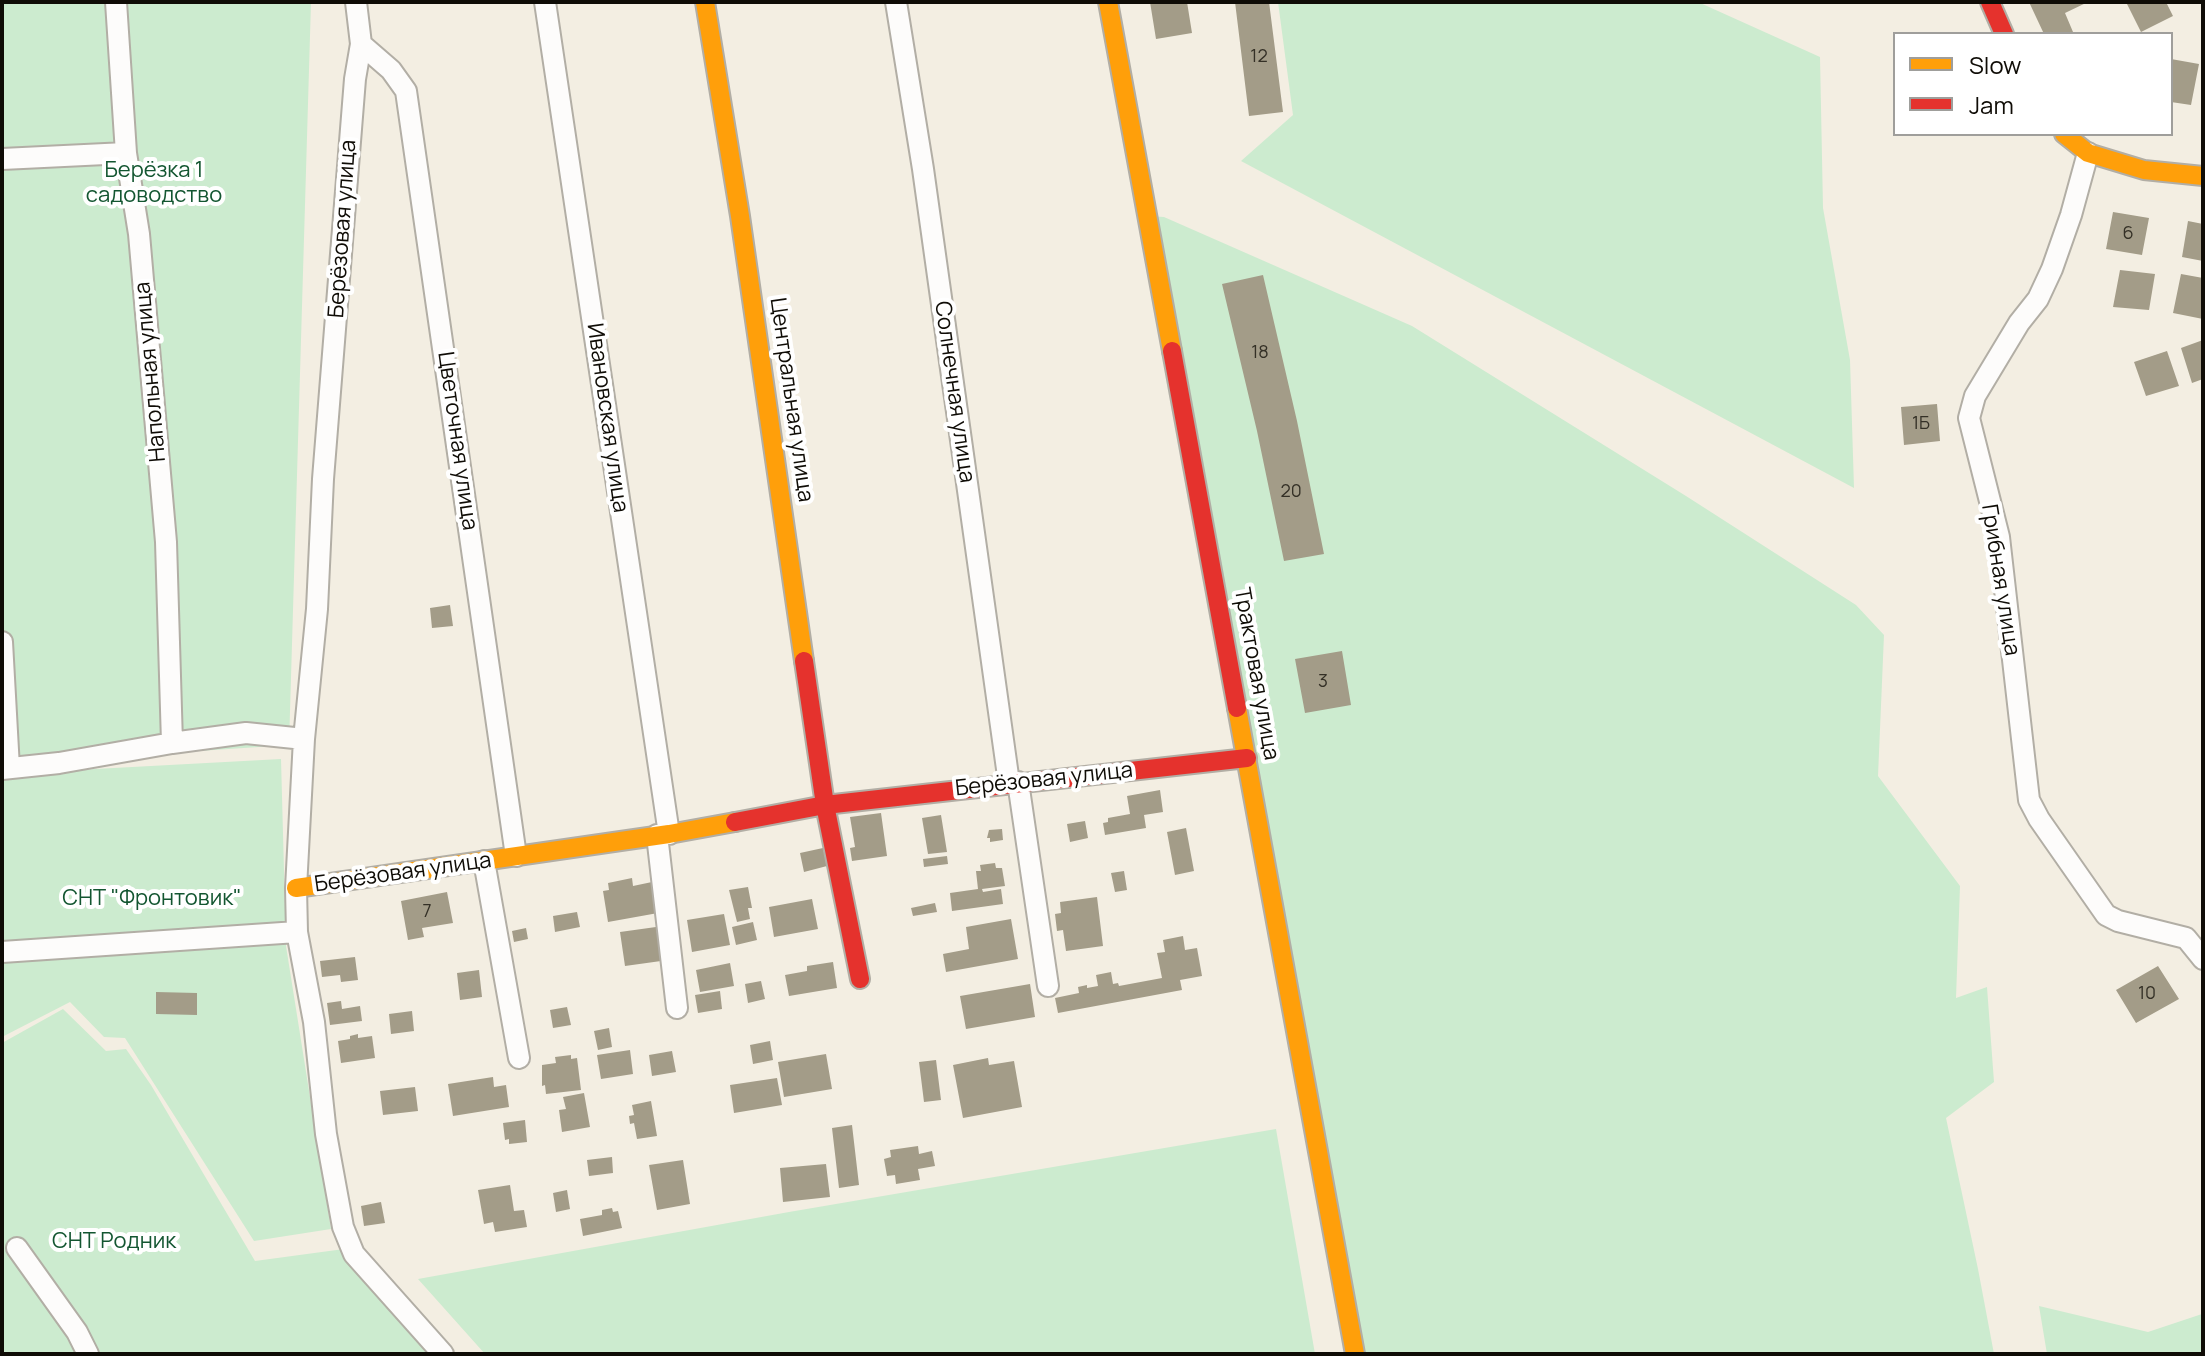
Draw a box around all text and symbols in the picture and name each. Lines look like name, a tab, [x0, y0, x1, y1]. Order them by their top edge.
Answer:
legend	[1893, 32, 2173, 136]
house number: 12	[1250, 46, 1268, 68]
text: Slow	[1969, 48, 2022, 81]
text: Jam	[1969, 88, 2014, 121]
street label: Берёзовая улица	[324, 139, 362, 319]
park label: Берёзка 1 садоводство	[86, 158, 222, 210]
house number: 6	[2122, 223, 2134, 245]
street label: Напольная улица	[130, 281, 172, 463]
street label: Центральная улица	[764, 296, 818, 504]
street label: Солнечная улица	[928, 299, 980, 485]
street label: Ивановская улица	[581, 322, 633, 514]
house number: 18	[1251, 342, 1269, 364]
street label: Цветочная улица	[431, 350, 483, 532]
house number: 1Б	[1912, 413, 1930, 435]
house number: 20	[1280, 481, 1302, 503]
street label: Грибная улица	[1975, 502, 2025, 658]
street label: Трактовая улица	[1228, 586, 1284, 762]
house number: 3	[1318, 671, 1328, 693]
street label: Берёзовая улица	[954, 758, 1134, 802]
street label: Берёзовая улица	[313, 848, 493, 898]
park label: СНТ "Фронтовик"	[62, 886, 242, 912]
house number: 7	[422, 901, 432, 923]
house number: 10	[2138, 983, 2156, 1005]
park label: СНТ Родник	[52, 1229, 176, 1255]

